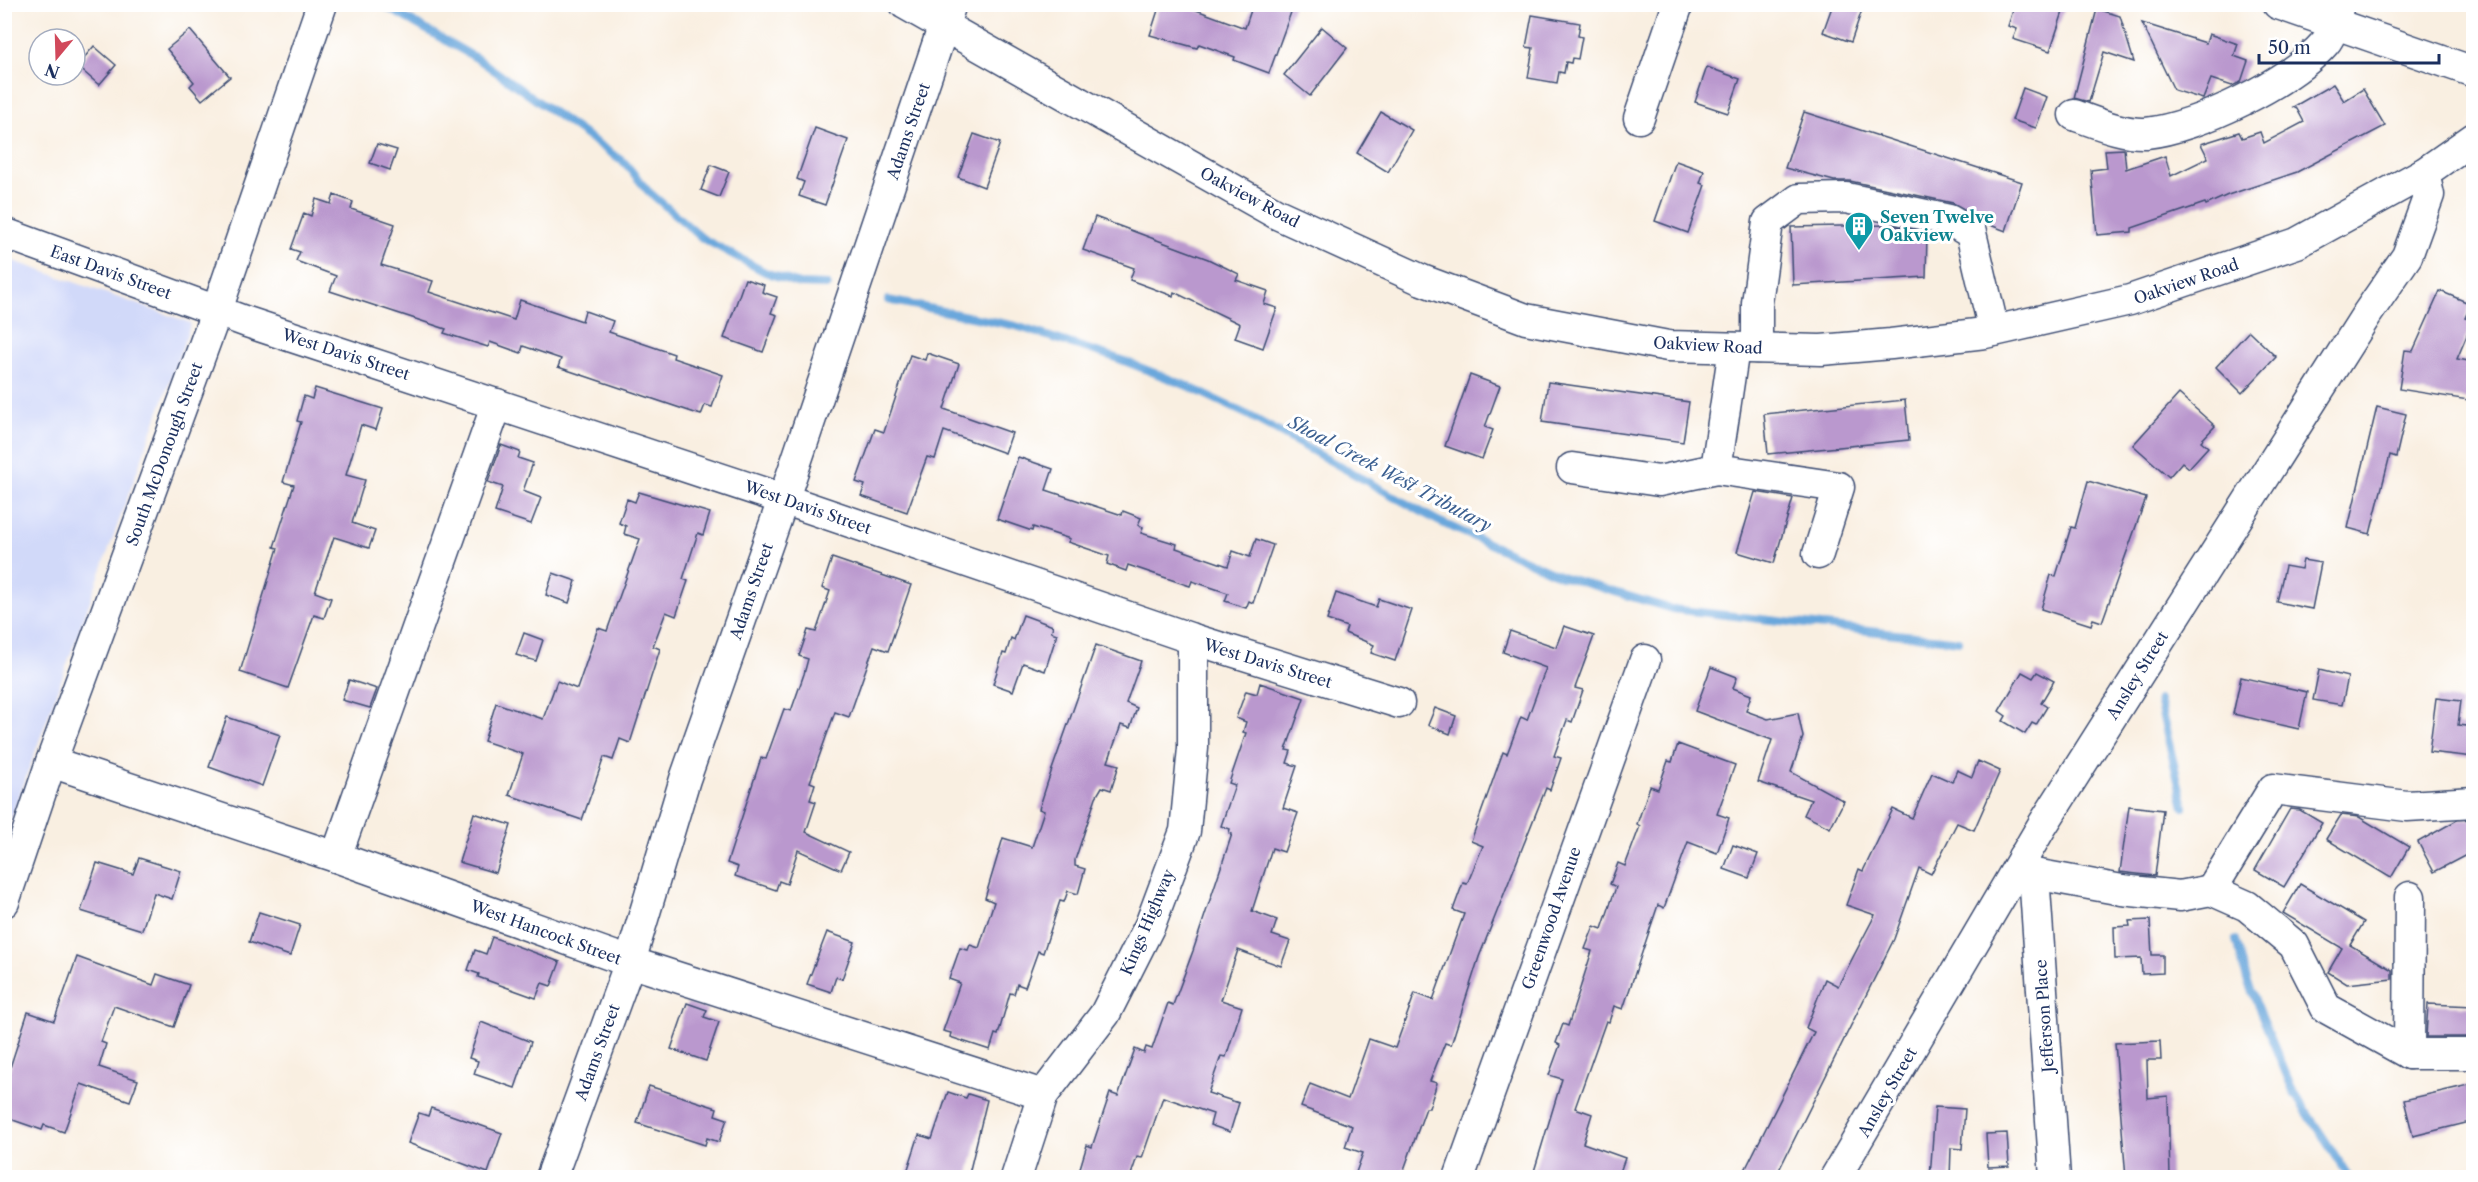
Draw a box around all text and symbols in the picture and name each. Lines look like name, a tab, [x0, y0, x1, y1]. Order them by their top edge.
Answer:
north arrow	[27, 27, 87, 87]
scale bar	[2259, 27, 2439, 65]
text: 50 m	[2268, 37, 2311, 59]
text: N	[42, 59, 62, 83]
street label: Adams Street	[882, 80, 934, 183]
street label: Oakview Road	[1197, 162, 1303, 232]
place label: Seven Twelve Oakview	[1880, 207, 1994, 245]
building icon: Seven Twelve Oakview	[1843, 210, 1875, 252]
street label: East Davis Street	[48, 241, 175, 303]
street label: Oakview Road	[2131, 254, 2241, 308]
street label: West Davis Street	[279, 324, 413, 384]
street label: Oakview Road	[1653, 332, 1763, 358]
street label: South McDonough Street	[121, 359, 207, 549]
water label: Shoal Creek West Tributary	[1284, 411, 1495, 537]
street label: West Davis Street	[741, 476, 874, 538]
street label: Adams Street	[725, 540, 777, 643]
street label: Ansley Street	[2101, 627, 2172, 724]
street label: West Davis Street	[1201, 634, 1335, 692]
street label: Greenwood Avenue	[1517, 844, 1585, 992]
street label: Kings Highway	[1116, 865, 1179, 978]
street label: West Hancock Street	[467, 895, 624, 969]
street label: Jefferson Place	[2030, 959, 2058, 1076]
street label: Adams Street	[570, 1001, 624, 1104]
street label: Ansley Street	[1853, 1043, 1921, 1141]

